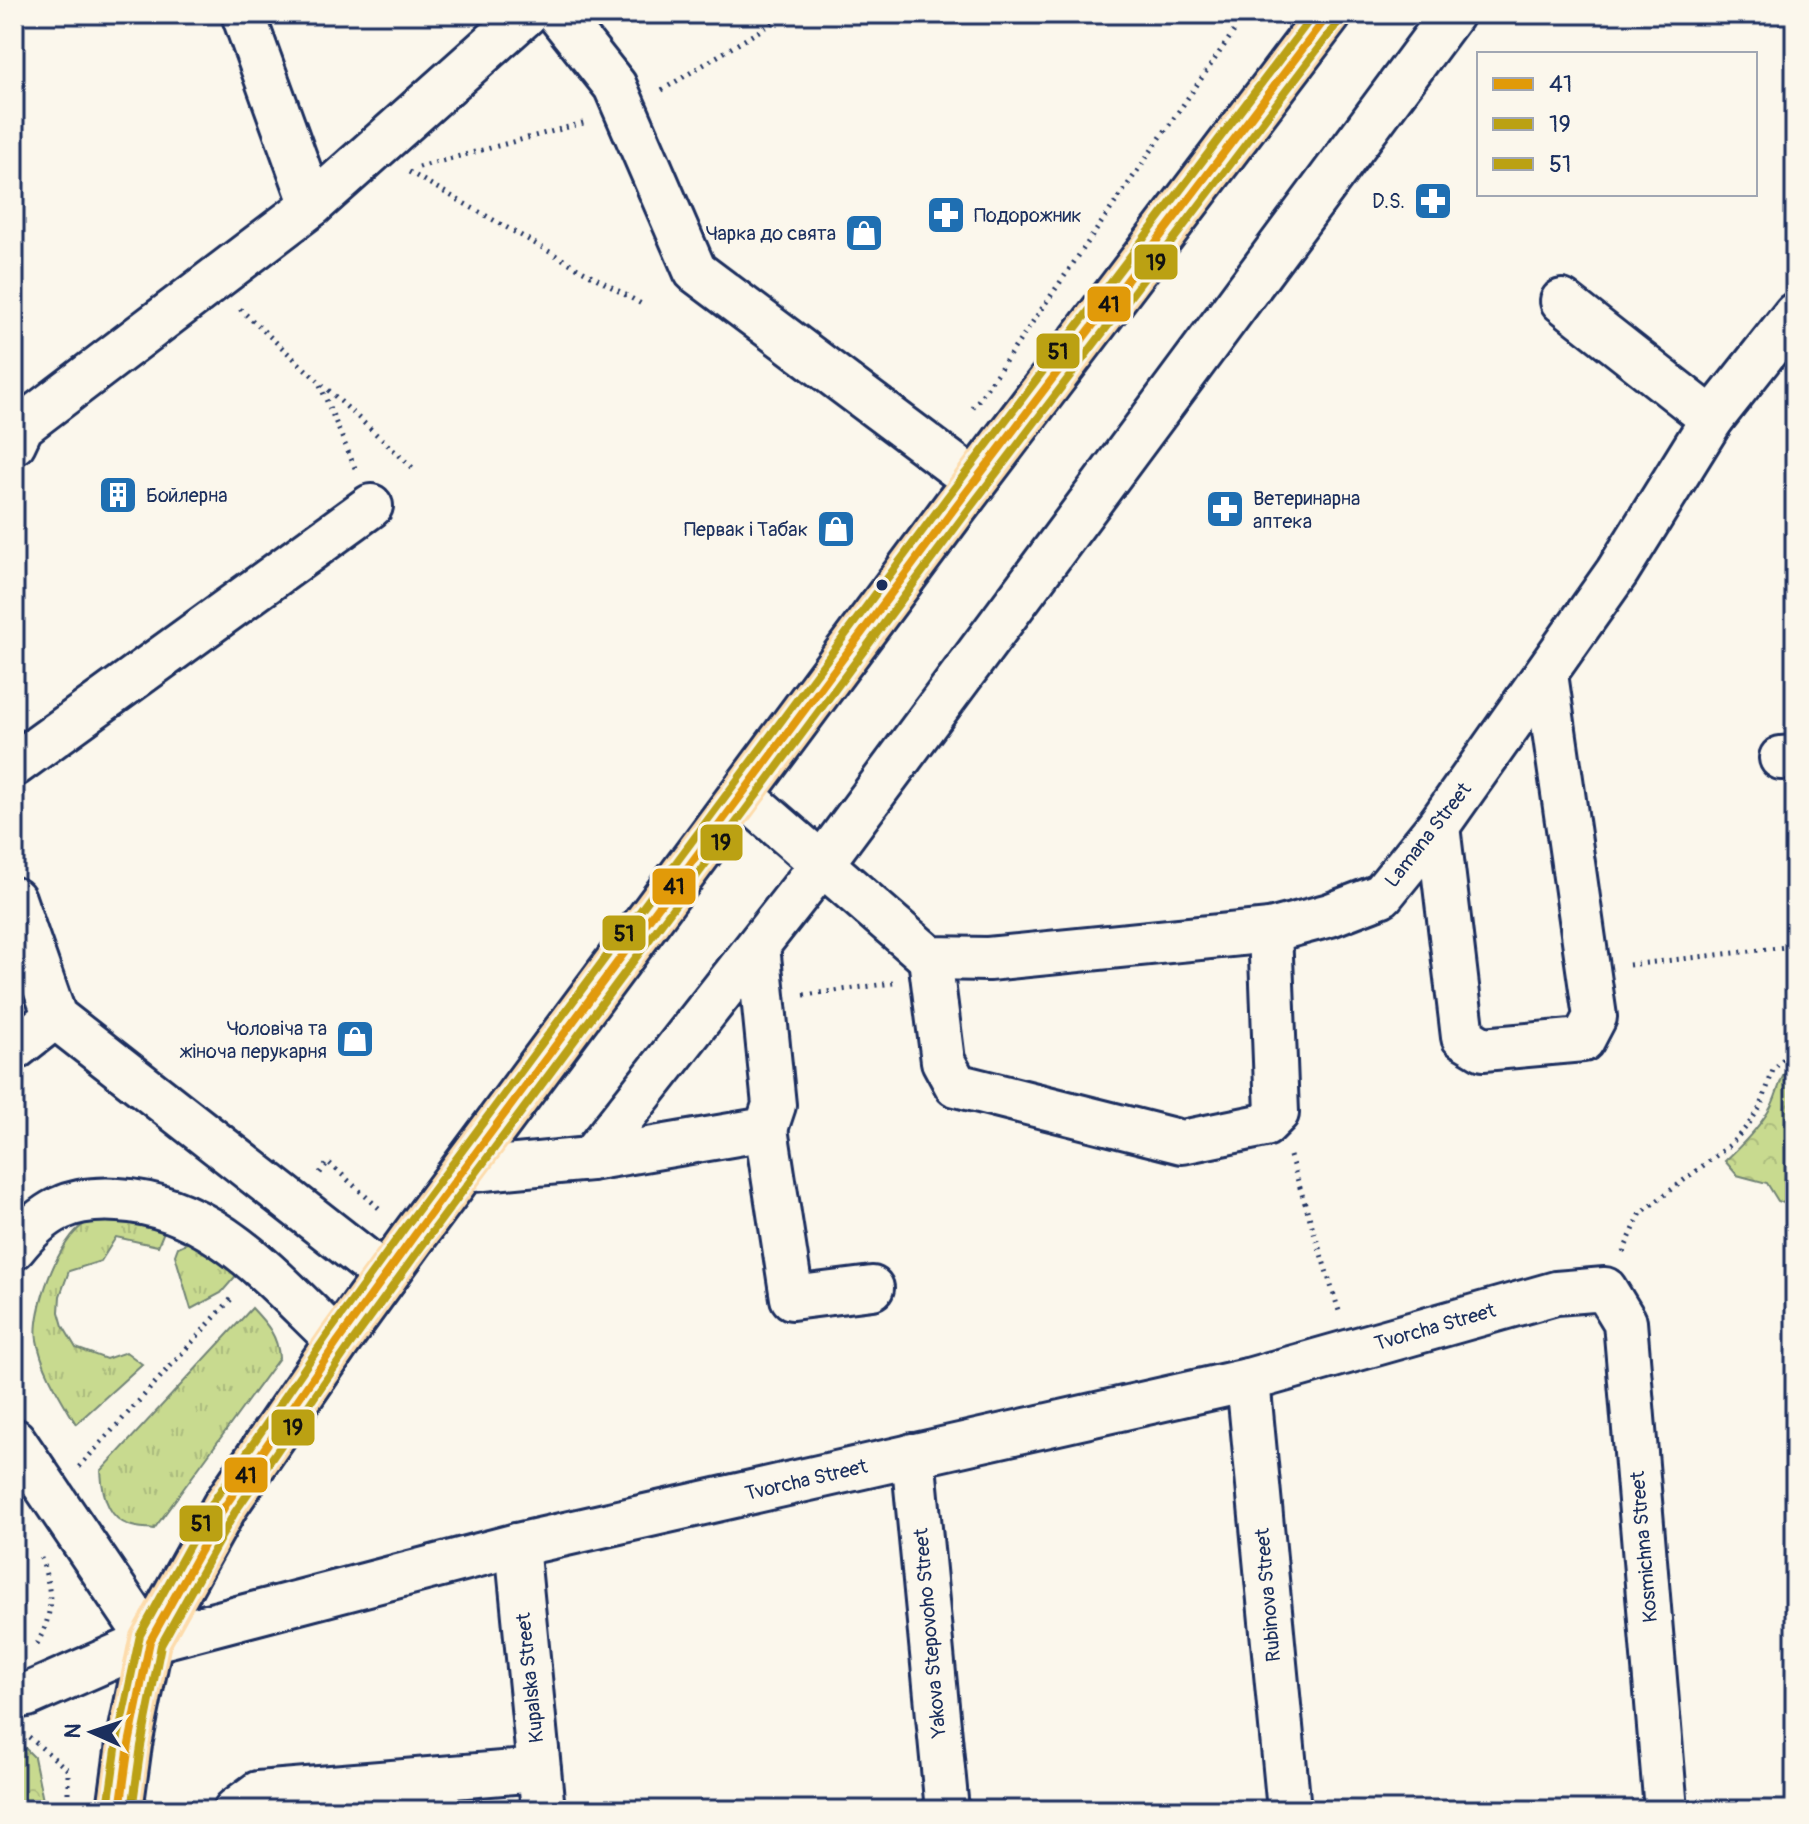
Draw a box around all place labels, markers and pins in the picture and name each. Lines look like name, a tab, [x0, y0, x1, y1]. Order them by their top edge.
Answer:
pharmacy icon: D.S.	[1412, 180, 1454, 222]
place label: D.S.	[1372, 189, 1405, 214]
pharmacy icon: Подорожник	[925, 194, 967, 236]
place label: Подорожник	[974, 203, 1082, 228]
shop icon: Чарка до свята	[843, 212, 885, 254]
place label: Чарка до свята	[706, 221, 836, 246]
building icon: Бойлерна	[97, 474, 139, 516]
place label: Бойлерна	[146, 483, 227, 508]
place label: Ветеринарна аптека	[1253, 486, 1360, 534]
pharmacy icon: Ветеринарна аптека	[1204, 488, 1246, 530]
shop icon: Первак і Табак	[815, 508, 857, 550]
place label: Первак і Табак	[684, 517, 808, 542]
unlabelled marker	[874, 577, 890, 593]
place label: Чоловіча та жіноча перукарня	[180, 1016, 327, 1064]
shop icon: Чоловіча та жіноча перукарня	[334, 1018, 376, 1060]

